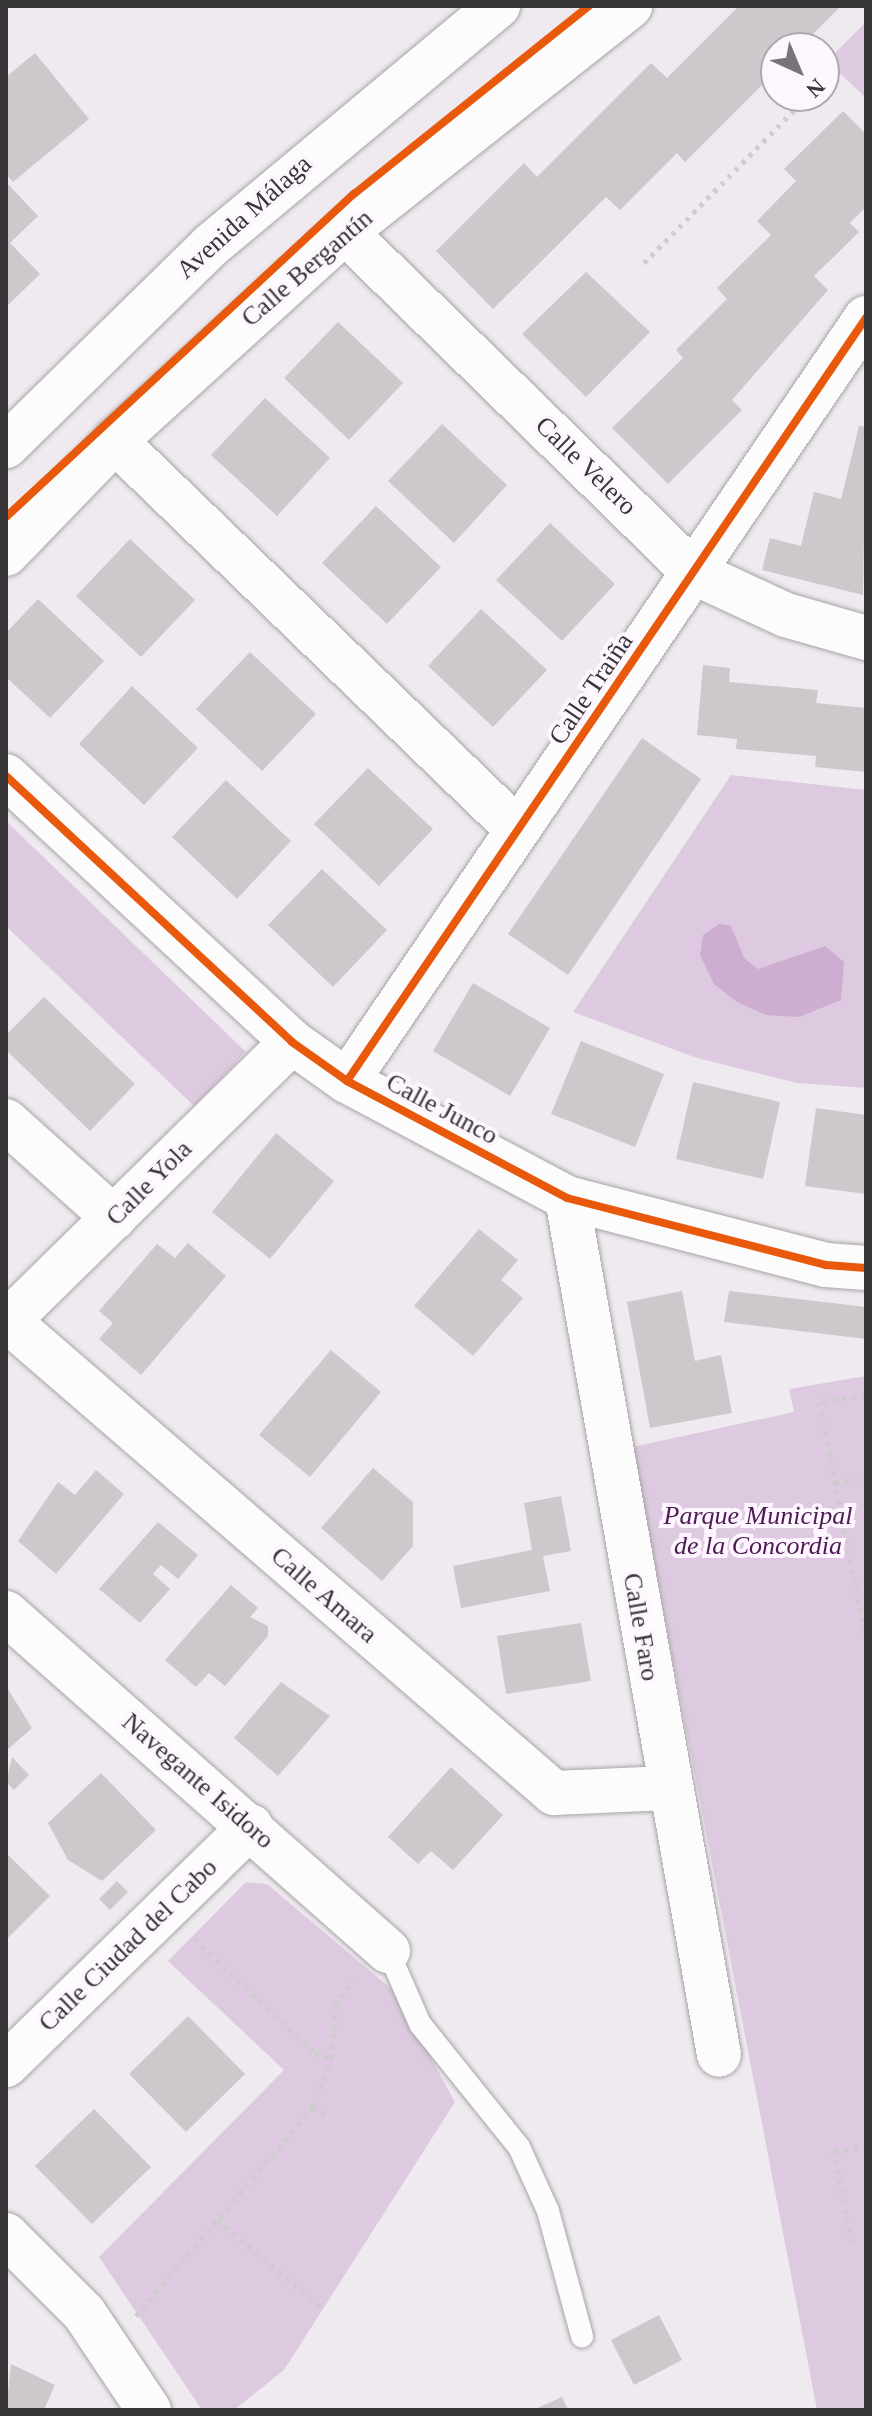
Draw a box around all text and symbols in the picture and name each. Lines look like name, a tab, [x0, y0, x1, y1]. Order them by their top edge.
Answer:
north arrow	[760, 32, 840, 112]
text: N	[801, 74, 830, 103]
street label: Avenida Málaga	[170, 148, 318, 286]
street label: Calle Bergantín	[235, 203, 379, 333]
street label: Calle Velero	[529, 410, 643, 522]
street label: Calle Traiña	[542, 627, 640, 751]
street label: Calle Junco	[381, 1067, 503, 1151]
street label: Calle Yola	[99, 1133, 199, 1233]
park label: Parque Municipal de la Concordia	[664, 1500, 852, 1562]
street label: Calle Amara	[264, 1540, 384, 1650]
street label: Calle Faro	[616, 1571, 666, 1683]
street label: Navegante Isidoro	[116, 1706, 280, 1856]
street label: Calle Ciudad del Cabo	[32, 1852, 224, 2038]

